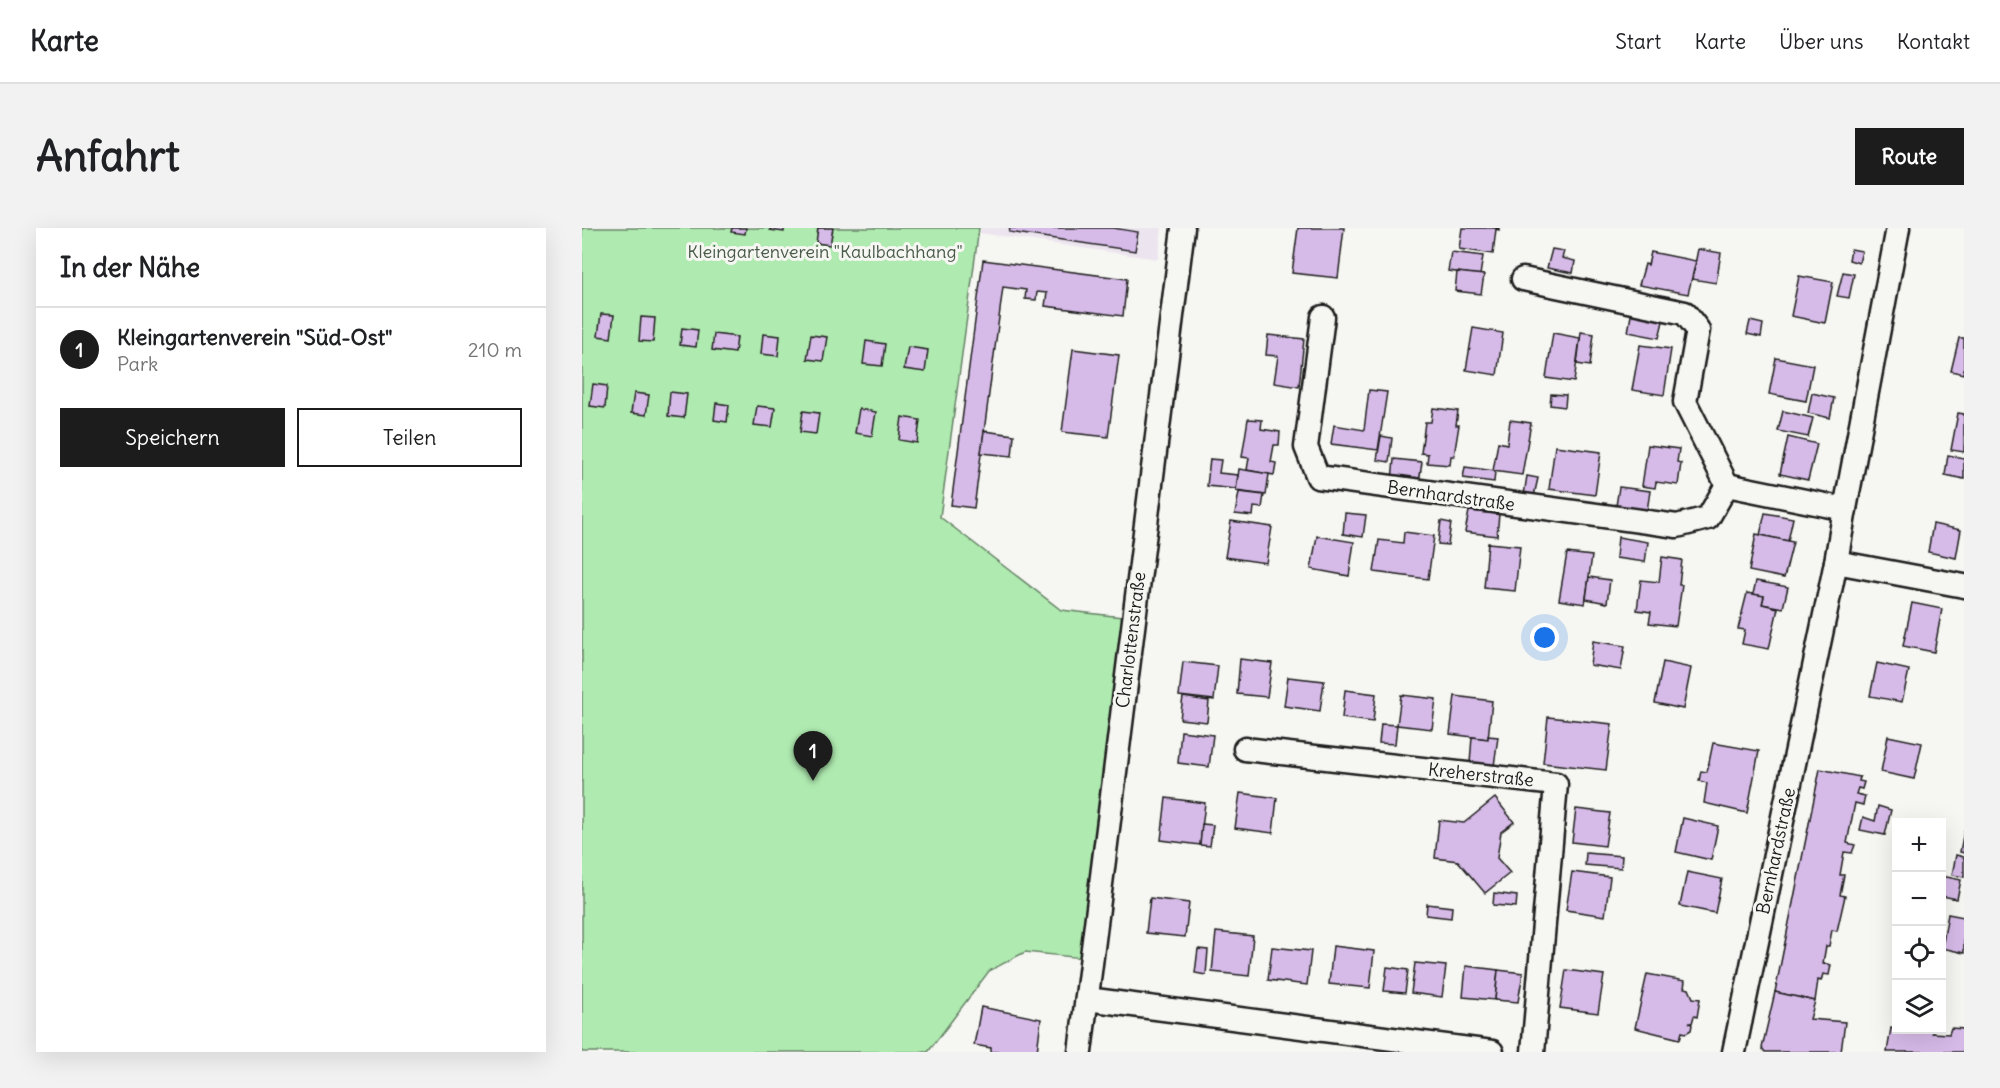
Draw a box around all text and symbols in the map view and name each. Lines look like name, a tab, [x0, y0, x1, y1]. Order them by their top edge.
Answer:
text: Karte	[30, 23, 99, 59]
text: Start	[1615, 28, 1661, 55]
text: Karte	[1694, 28, 1746, 55]
text: Über uns	[1779, 28, 1864, 55]
text: Kontakt	[1897, 28, 1970, 55]
button: Route	[1855, 128, 1964, 185]
text: Anfahrt	[36, 130, 180, 182]
park label: Kleingartenverein "Kaulbachhang"	[687, 240, 963, 263]
text: In der Nähe	[60, 251, 200, 284]
text: Kleingartenverein "Süd-Ost"	[117, 323, 393, 351]
text: 1	[76, 337, 83, 362]
text: 210 m	[468, 337, 522, 362]
text: Park	[117, 351, 158, 376]
button: Speichern	[60, 408, 285, 467]
button: Teilen	[297, 408, 522, 467]
street label: Bernhardstraße	[1386, 475, 1516, 516]
street label: Charlottenstraße	[1111, 570, 1150, 709]
your location	[1530, 623, 1559, 652]
pin: 1	[794, 732, 832, 781]
street label: Kreherstraße	[1427, 758, 1535, 791]
street label: Bernhardstraße	[1751, 785, 1800, 916]
map controls	[1892, 818, 1946, 1034]
button: +	[1892, 818, 1946, 872]
button: −	[1892, 872, 1946, 926]
button: locate	[1892, 926, 1946, 980]
button: layers	[1892, 980, 1946, 1034]

